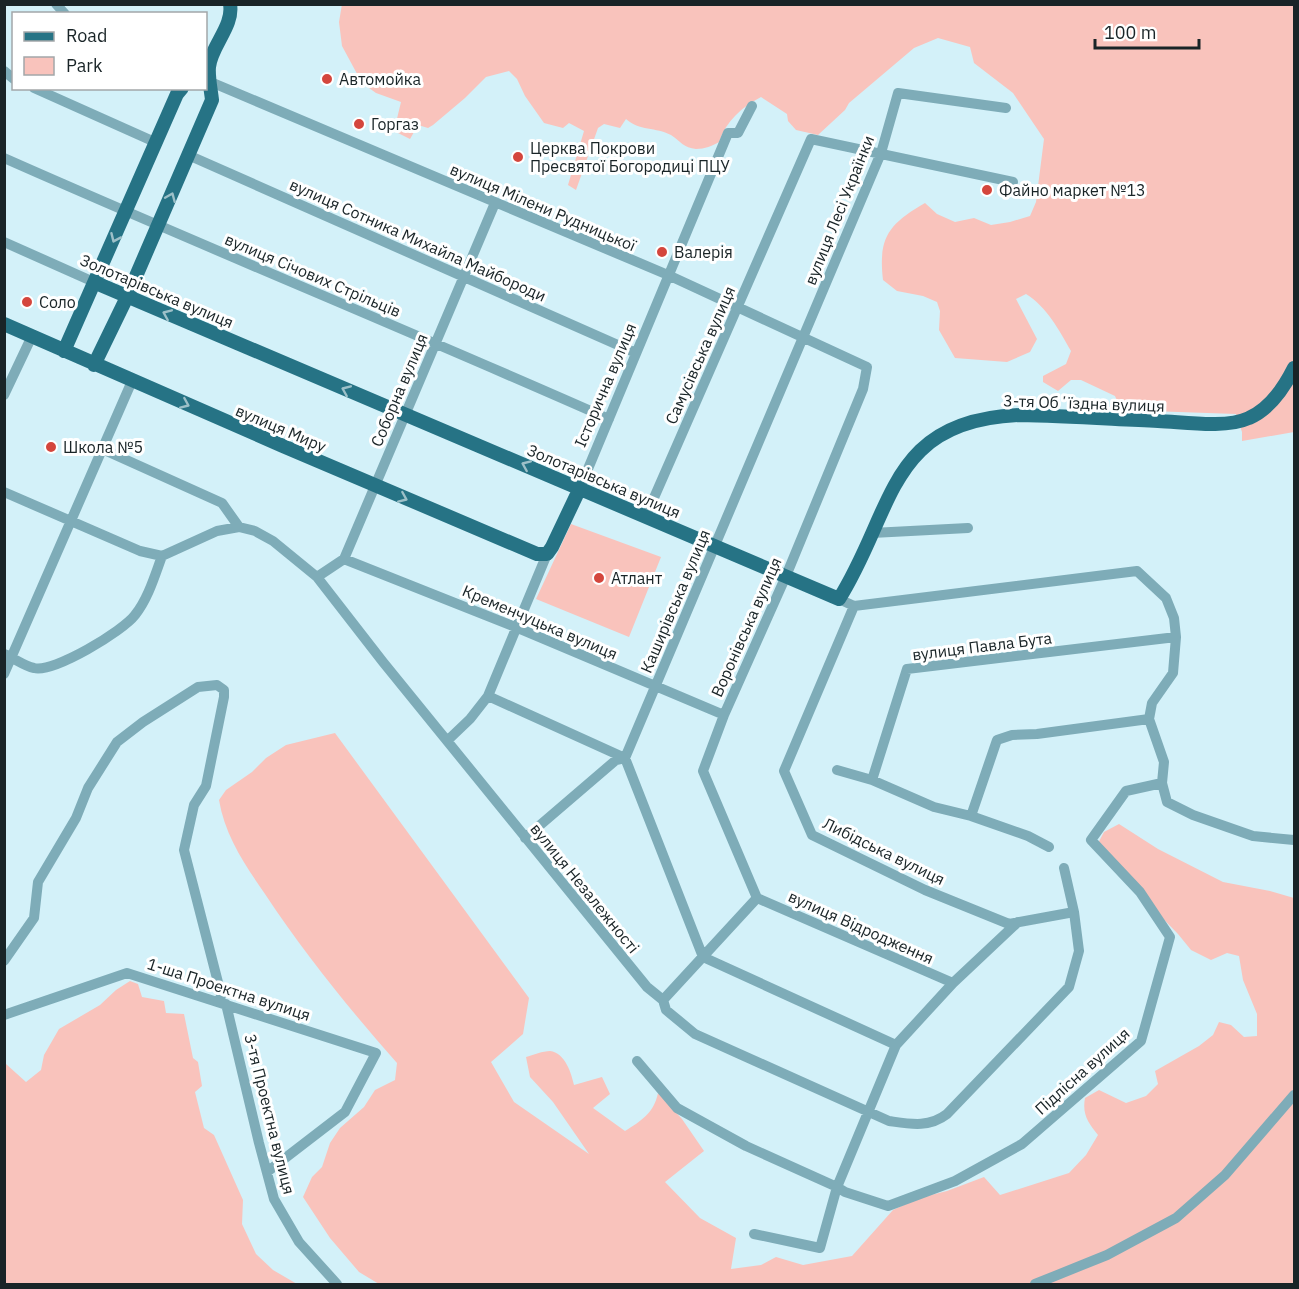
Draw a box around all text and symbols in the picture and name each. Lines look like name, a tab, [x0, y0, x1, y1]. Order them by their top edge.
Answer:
legend	[12, 12, 207, 90]
scale bar	[1095, 12, 1198, 50]
text: 100 m	[1104, 21, 1156, 44]
text: Road	[66, 24, 107, 47]
text: Park	[66, 54, 103, 77]
place label: Автомойка	[339, 69, 421, 89]
marker: Автомойка	[320, 72, 334, 86]
place label: Горгаз	[371, 114, 419, 134]
marker: Горгаз	[352, 117, 366, 131]
street label: вулиця Лесі Українки	[800, 132, 878, 288]
place label: Церква Покрови Пресвятої Богородиці ПЦУ	[530, 138, 730, 176]
marker: Церква Покрови Пресвятої Богородиці ПЦУ	[511, 150, 525, 164]
street label: вулиця Мілени Рудницької	[447, 159, 640, 256]
street label: вулиця Сотника Михайла Майбороди	[287, 174, 549, 306]
place label: Файно маркет №13	[999, 180, 1146, 200]
marker: Файно маркет №13	[980, 183, 994, 197]
one-way arrow	[163, 192, 175, 203]
street label: вулиця Січових Стрільців	[222, 229, 404, 321]
one-way arrow	[111, 231, 123, 242]
place label: Валерія	[674, 242, 733, 262]
marker: Валерія	[655, 245, 669, 259]
street label: Золотарівська вулиця	[77, 250, 237, 332]
street label: Самусівська вулиця	[661, 283, 739, 427]
place label: Соло	[39, 292, 76, 312]
marker: Соло	[20, 295, 34, 309]
one-way arrow	[162, 309, 173, 321]
street label: Історична вулиця	[570, 320, 640, 450]
street label: Соборна вулиця	[366, 330, 432, 450]
one-way arrow	[342, 385, 353, 397]
street label: 3-тя Обʼїздна вулиця	[1003, 390, 1165, 416]
one-way arrow	[179, 397, 190, 409]
street label: вулиця Миру	[233, 400, 329, 456]
place label: Школа №5	[63, 437, 143, 457]
marker: Школа №5	[44, 440, 58, 454]
street label: Золотарівська вулиця	[524, 440, 684, 522]
one-way arrow	[521, 461, 532, 473]
one-way arrow	[397, 491, 408, 503]
street label: Каширівська вулиця	[636, 526, 714, 676]
street label: Воронівська вулиця	[706, 554, 786, 700]
place label: Атлант	[611, 568, 663, 588]
marker: Атлант	[592, 571, 606, 585]
street label: Кременчуцька вулиця	[459, 580, 621, 664]
street label: вулиця Павла Бута	[911, 627, 1054, 665]
street label: Либідська вулиця	[820, 813, 948, 889]
street label: вулиця Незалежності	[526, 819, 644, 957]
street label: вулиця Відродження	[785, 886, 937, 968]
street label: 1-ша Проектна вулиця	[145, 953, 313, 1025]
street label: Підлісна вулиця	[1030, 1023, 1134, 1119]
street label: 3-тя Проектна вулиця	[240, 1032, 300, 1196]

